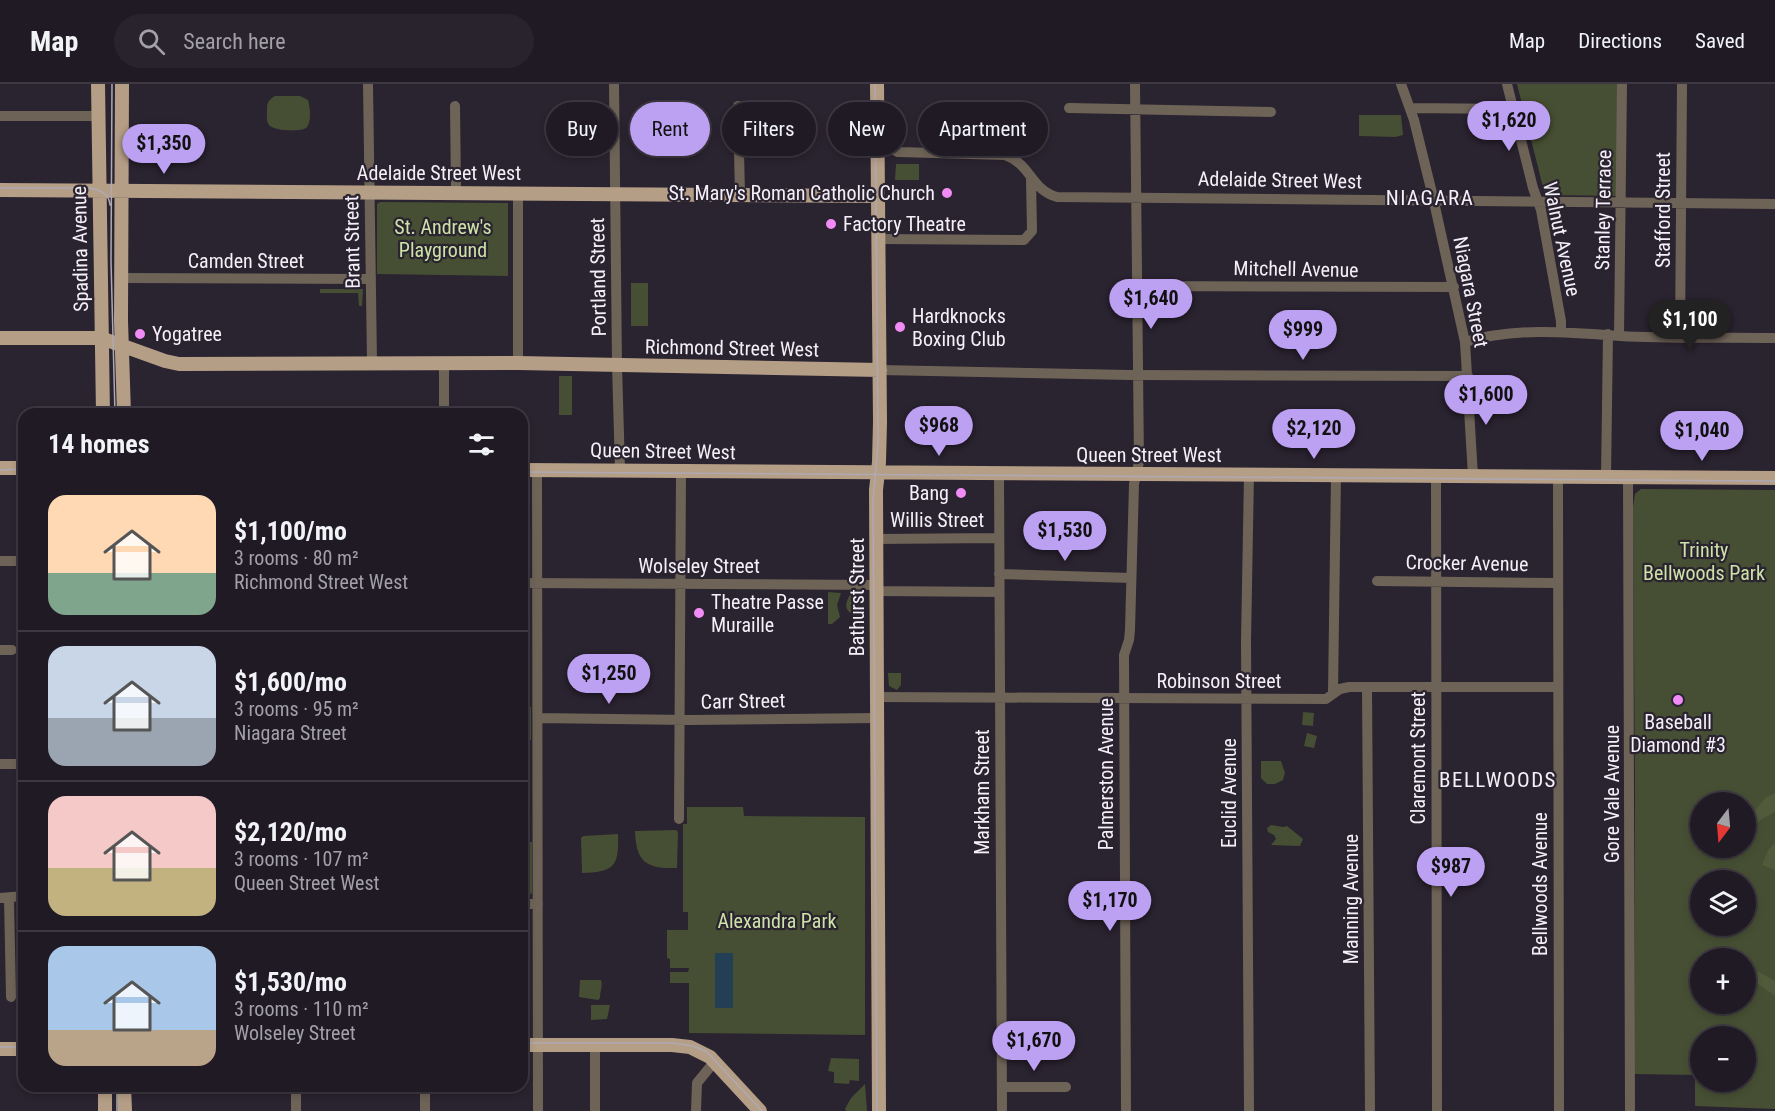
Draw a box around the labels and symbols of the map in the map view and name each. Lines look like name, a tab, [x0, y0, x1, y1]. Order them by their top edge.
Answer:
pin: $1,620	[1460, 101, 1558, 152]
pin: $1,350	[115, 124, 213, 175]
street label: Stanley Terrace	[1590, 149, 1616, 271]
street label: Stafford Street	[1651, 152, 1675, 268]
street label: Adelaide Street West	[357, 161, 521, 185]
street label: Adelaide Street West	[1198, 167, 1362, 193]
street label: Walnut Avenue	[1538, 180, 1586, 298]
place label: St. Mary's Roman Catholic Church	[668, 181, 935, 205]
street label: Spadina Avenue	[67, 186, 93, 312]
marker: St. Mary's Roman Catholic Church	[940, 186, 954, 200]
district label: NIAGARA	[1386, 186, 1474, 210]
street label: Brant Street	[339, 195, 365, 289]
place label: Factory Theatre	[843, 212, 966, 236]
park label: St. Andrew's Playground	[394, 215, 492, 262]
street label: Portland Street	[585, 217, 611, 337]
marker: Factory Theatre	[824, 217, 838, 231]
street label: Niagara Street	[1448, 234, 1494, 350]
street label: Camden Street	[188, 249, 304, 273]
street label: Mitchell Avenue	[1233, 256, 1359, 282]
pin: $1,640	[1102, 279, 1200, 330]
pin: $1,100	[1641, 300, 1739, 351]
place label: Hardknocks Boxing Club	[912, 304, 1006, 351]
pin: $999	[1267, 310, 1339, 361]
marker: Hardknocks Boxing Club	[893, 320, 907, 334]
place label: Yogatree	[152, 322, 222, 346]
marker: Yogatree	[133, 327, 147, 341]
street label: Richmond Street West	[645, 334, 819, 362]
pin: $1,600	[1437, 375, 1535, 426]
pin: $968	[903, 406, 975, 457]
pin: $2,120	[1265, 409, 1363, 460]
pin: $1,040	[1653, 411, 1751, 462]
street label: Queen Street West	[590, 438, 736, 464]
street label: Queen Street West	[1076, 443, 1222, 467]
place label: Bang	[909, 481, 949, 505]
marker: Bang	[954, 486, 968, 500]
street label: Willis Street	[890, 508, 984, 532]
pin: $1,530	[1016, 511, 1114, 562]
street label: Bathurst Street	[845, 538, 869, 656]
park label: Trinity Bellwoods Park	[1643, 538, 1765, 585]
street label: Crocker Avenue	[1405, 550, 1529, 576]
street label: Wolseley Street	[638, 554, 760, 578]
place label: Theatre Passe Muraille	[711, 590, 824, 637]
marker: Theatre Passe Muraille	[692, 606, 706, 620]
pin: $1,250	[560, 654, 658, 705]
street label: Robinson Street	[1156, 669, 1282, 693]
street label: Carr Street	[701, 688, 786, 714]
street label: Claremont Street	[1406, 691, 1430, 824]
marker: Baseball Diamond #3	[1671, 693, 1685, 707]
street label: Palmerston Avenue	[1094, 698, 1118, 850]
place label: Baseball Diamond #3	[1630, 710, 1726, 757]
street label: Gore Vale Avenue	[1600, 725, 1624, 863]
street label: Markham Street	[970, 729, 994, 855]
street label: Euclid Avenue	[1217, 738, 1241, 848]
district label: BELLWOODS	[1439, 768, 1557, 792]
north arrow	[1690, 792, 1756, 858]
street label: Bellwoods Avenue	[1528, 812, 1552, 956]
street label: Manning Avenue	[1339, 834, 1363, 964]
pin: $987	[1415, 847, 1487, 898]
pin: $1,170	[1061, 881, 1159, 932]
park label: Alexandra Park	[717, 909, 837, 933]
pin: $1,670	[985, 1021, 1083, 1072]

